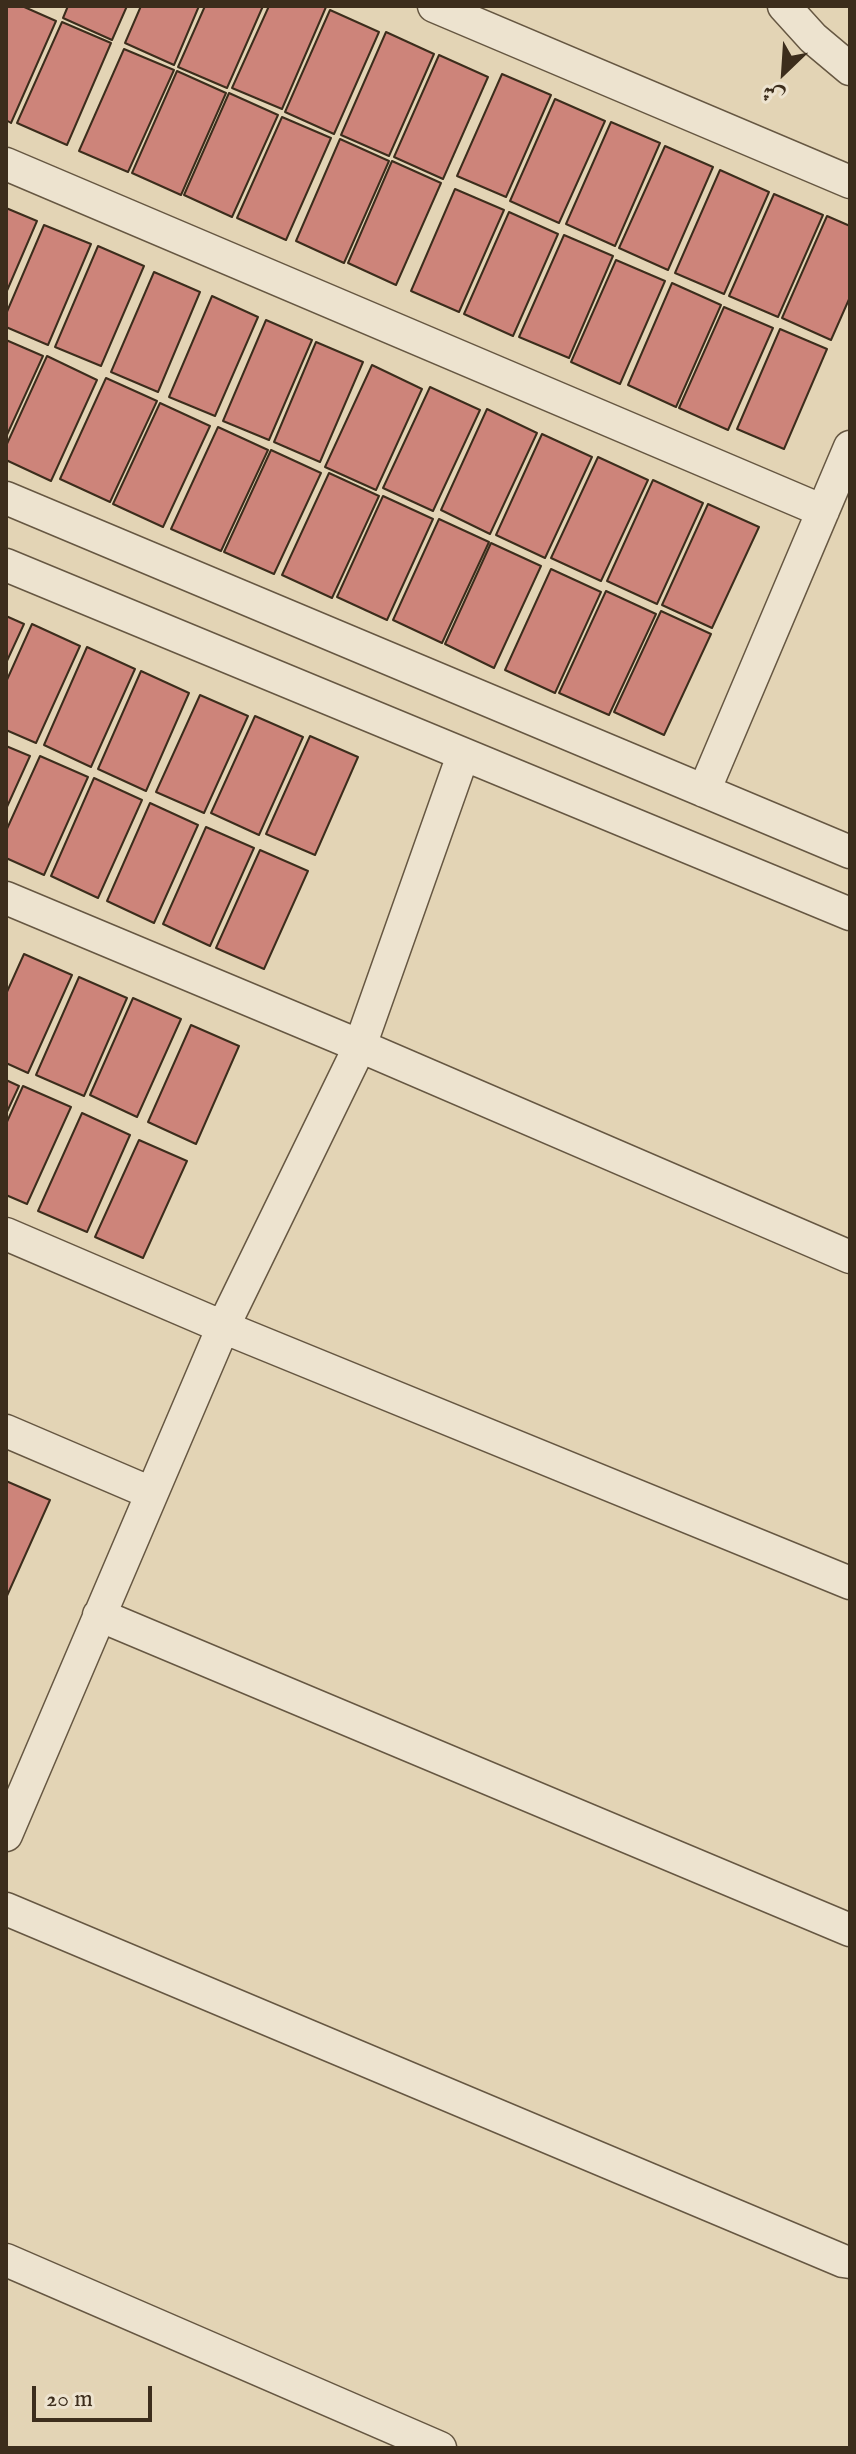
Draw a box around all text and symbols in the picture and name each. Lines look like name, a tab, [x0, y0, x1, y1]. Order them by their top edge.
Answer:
north arrow	[744, 32, 824, 112]
text: ش	[758, 76, 790, 111]
scale bar	[36, 2370, 156, 2420]
text: 20 m	[46, 2384, 93, 2415]

